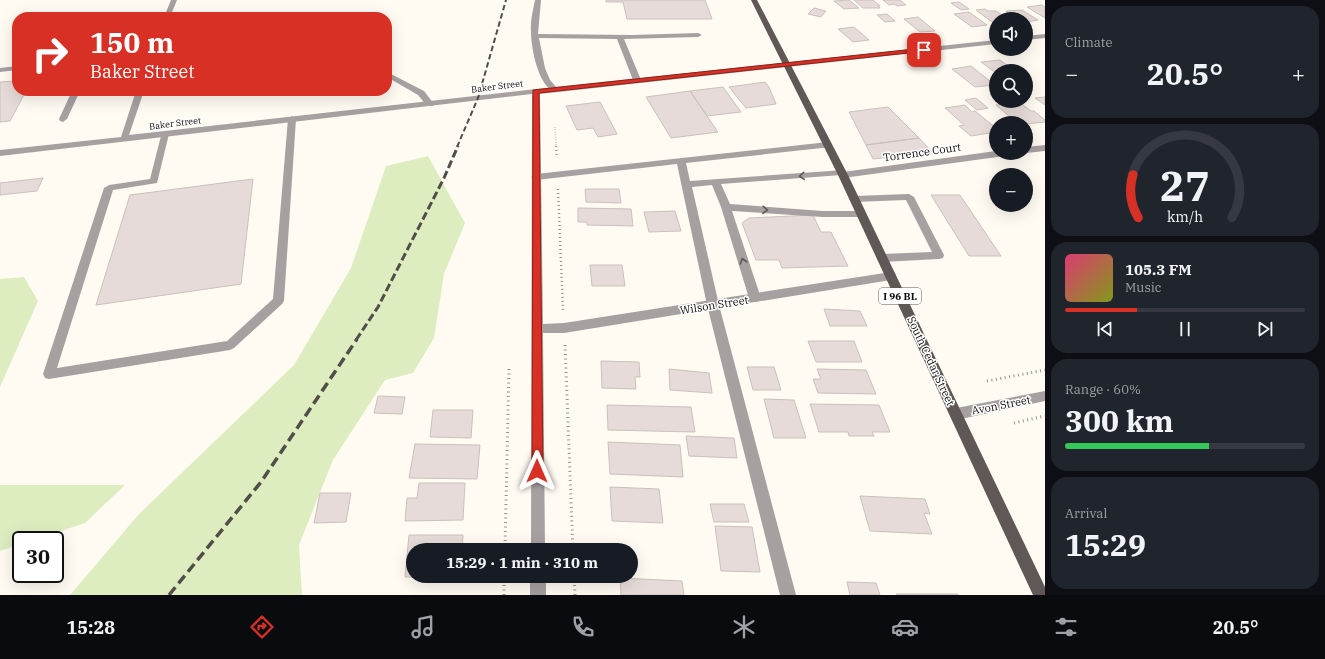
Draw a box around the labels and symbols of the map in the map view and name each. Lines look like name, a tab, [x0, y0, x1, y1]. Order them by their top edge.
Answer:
pin	[907, 33, 941, 67]
street label: Baker Street	[470, 77, 524, 95]
street label: Baker Street	[148, 114, 202, 132]
street label: Torrence Court	[882, 140, 962, 164]
one-way arrow	[799, 171, 805, 180]
one-way arrow	[762, 205, 768, 214]
one-way arrow	[739, 258, 748, 265]
road number: I 96 BL	[879, 288, 921, 304]
street label: Wilson Street	[679, 293, 749, 317]
street label: South Cedar Street	[904, 314, 958, 408]
street label: Avon Street	[970, 392, 1032, 418]
position arrow	[516, 450, 558, 492]
speed limit sign: 30	[12, 531, 64, 583]

